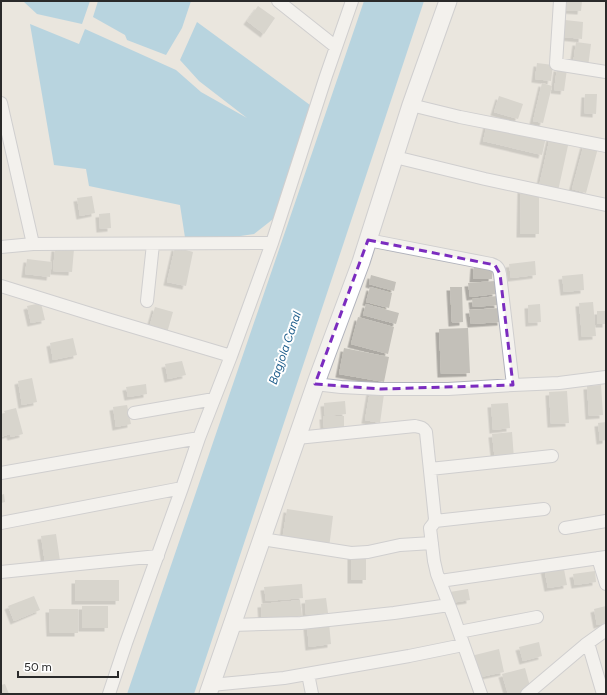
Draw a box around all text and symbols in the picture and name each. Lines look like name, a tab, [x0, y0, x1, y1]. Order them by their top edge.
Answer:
water label: Bagjola Canal	[266, 309, 304, 386]
scale bar	[18, 653, 118, 679]
text: 50 m	[24, 660, 52, 674]

